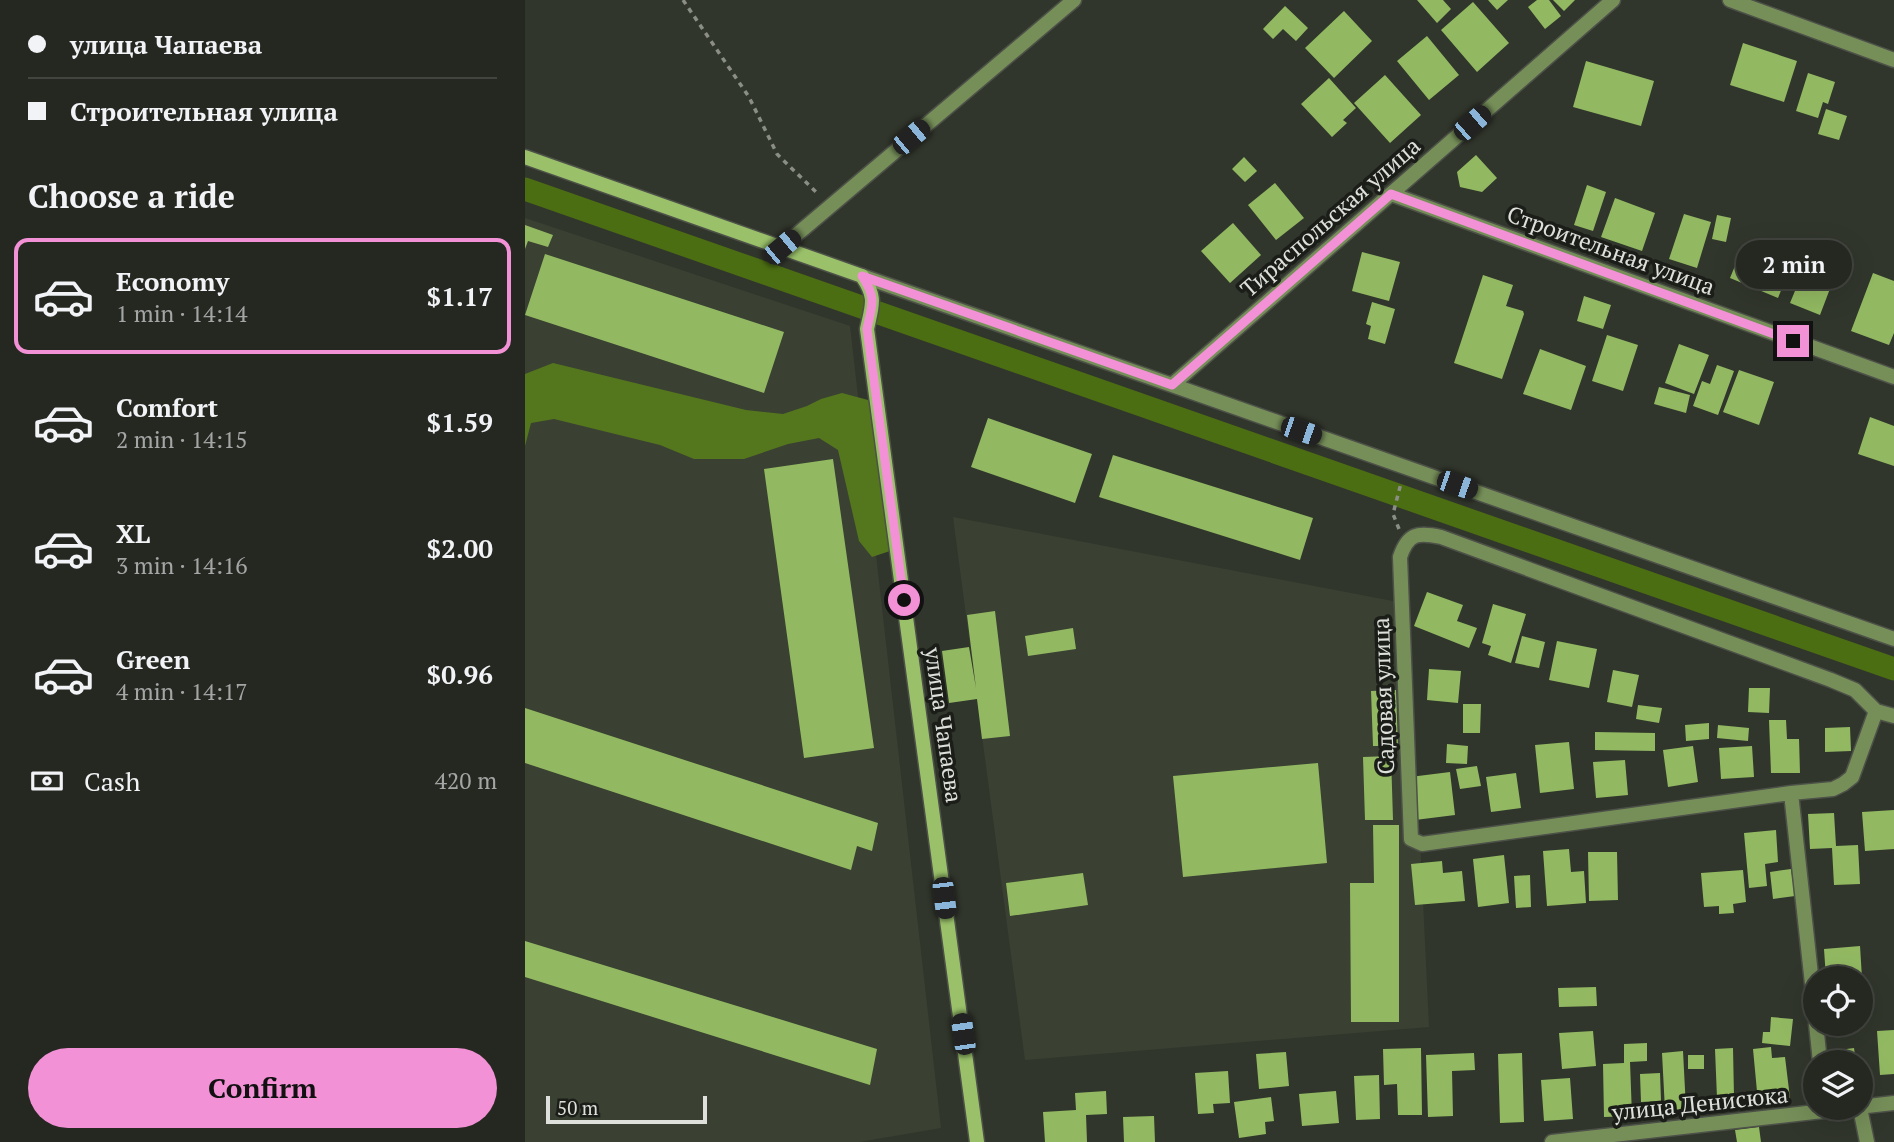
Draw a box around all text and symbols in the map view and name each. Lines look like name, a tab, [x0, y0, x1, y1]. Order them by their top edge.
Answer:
text: улица Чапаева	[70, 27, 262, 61]
text: Строительная улица	[70, 94, 338, 128]
car	[1450, 101, 1495, 145]
car	[889, 115, 934, 159]
street label: Тираспольская улица	[1233, 130, 1427, 304]
text: Choose a ride	[28, 175, 235, 217]
street label: Строительная улица	[1503, 198, 1720, 302]
car	[760, 225, 805, 269]
callout: 2 min	[1735, 240, 1851, 288]
text: 2 min	[1763, 249, 1825, 280]
text: Economy	[116, 264, 229, 298]
icon: car	[32, 265, 95, 328]
text: $1.17	[427, 279, 493, 313]
text: 1 min · 14:14	[116, 298, 248, 329]
route end	[1777, 325, 1809, 357]
text: Comfort	[116, 390, 218, 424]
icon: car	[32, 391, 95, 454]
text: $1.59	[427, 405, 493, 439]
car	[1278, 414, 1325, 448]
text: 2 min · 14:15	[116, 424, 248, 455]
car	[1434, 468, 1481, 502]
text: XL	[116, 516, 150, 550]
icon: car	[32, 517, 95, 580]
text: $2.00	[427, 531, 493, 565]
text: 3 min · 14:16	[116, 550, 248, 581]
route start	[888, 584, 920, 616]
street label: Садовая улица	[1365, 617, 1401, 775]
text: Green	[116, 642, 190, 676]
icon: car	[32, 643, 95, 706]
street label: улица Чапаева	[918, 645, 970, 805]
text: $0.96	[427, 657, 493, 691]
text: 4 min · 14:17	[116, 676, 248, 707]
icon: cash	[28, 762, 66, 800]
text: Cash	[84, 764, 140, 798]
text: 420 m	[435, 765, 497, 796]
car	[932, 876, 957, 920]
map controls	[1803, 966, 1873, 1120]
button: locate	[1803, 966, 1873, 1036]
car	[950, 1012, 977, 1056]
button: Confirm	[28, 1048, 497, 1128]
button: layers	[1803, 1050, 1873, 1120]
street label: улица Денисюка	[1609, 1078, 1790, 1128]
scale bar	[546, 1093, 707, 1125]
text: 50 m	[557, 1095, 598, 1120]

